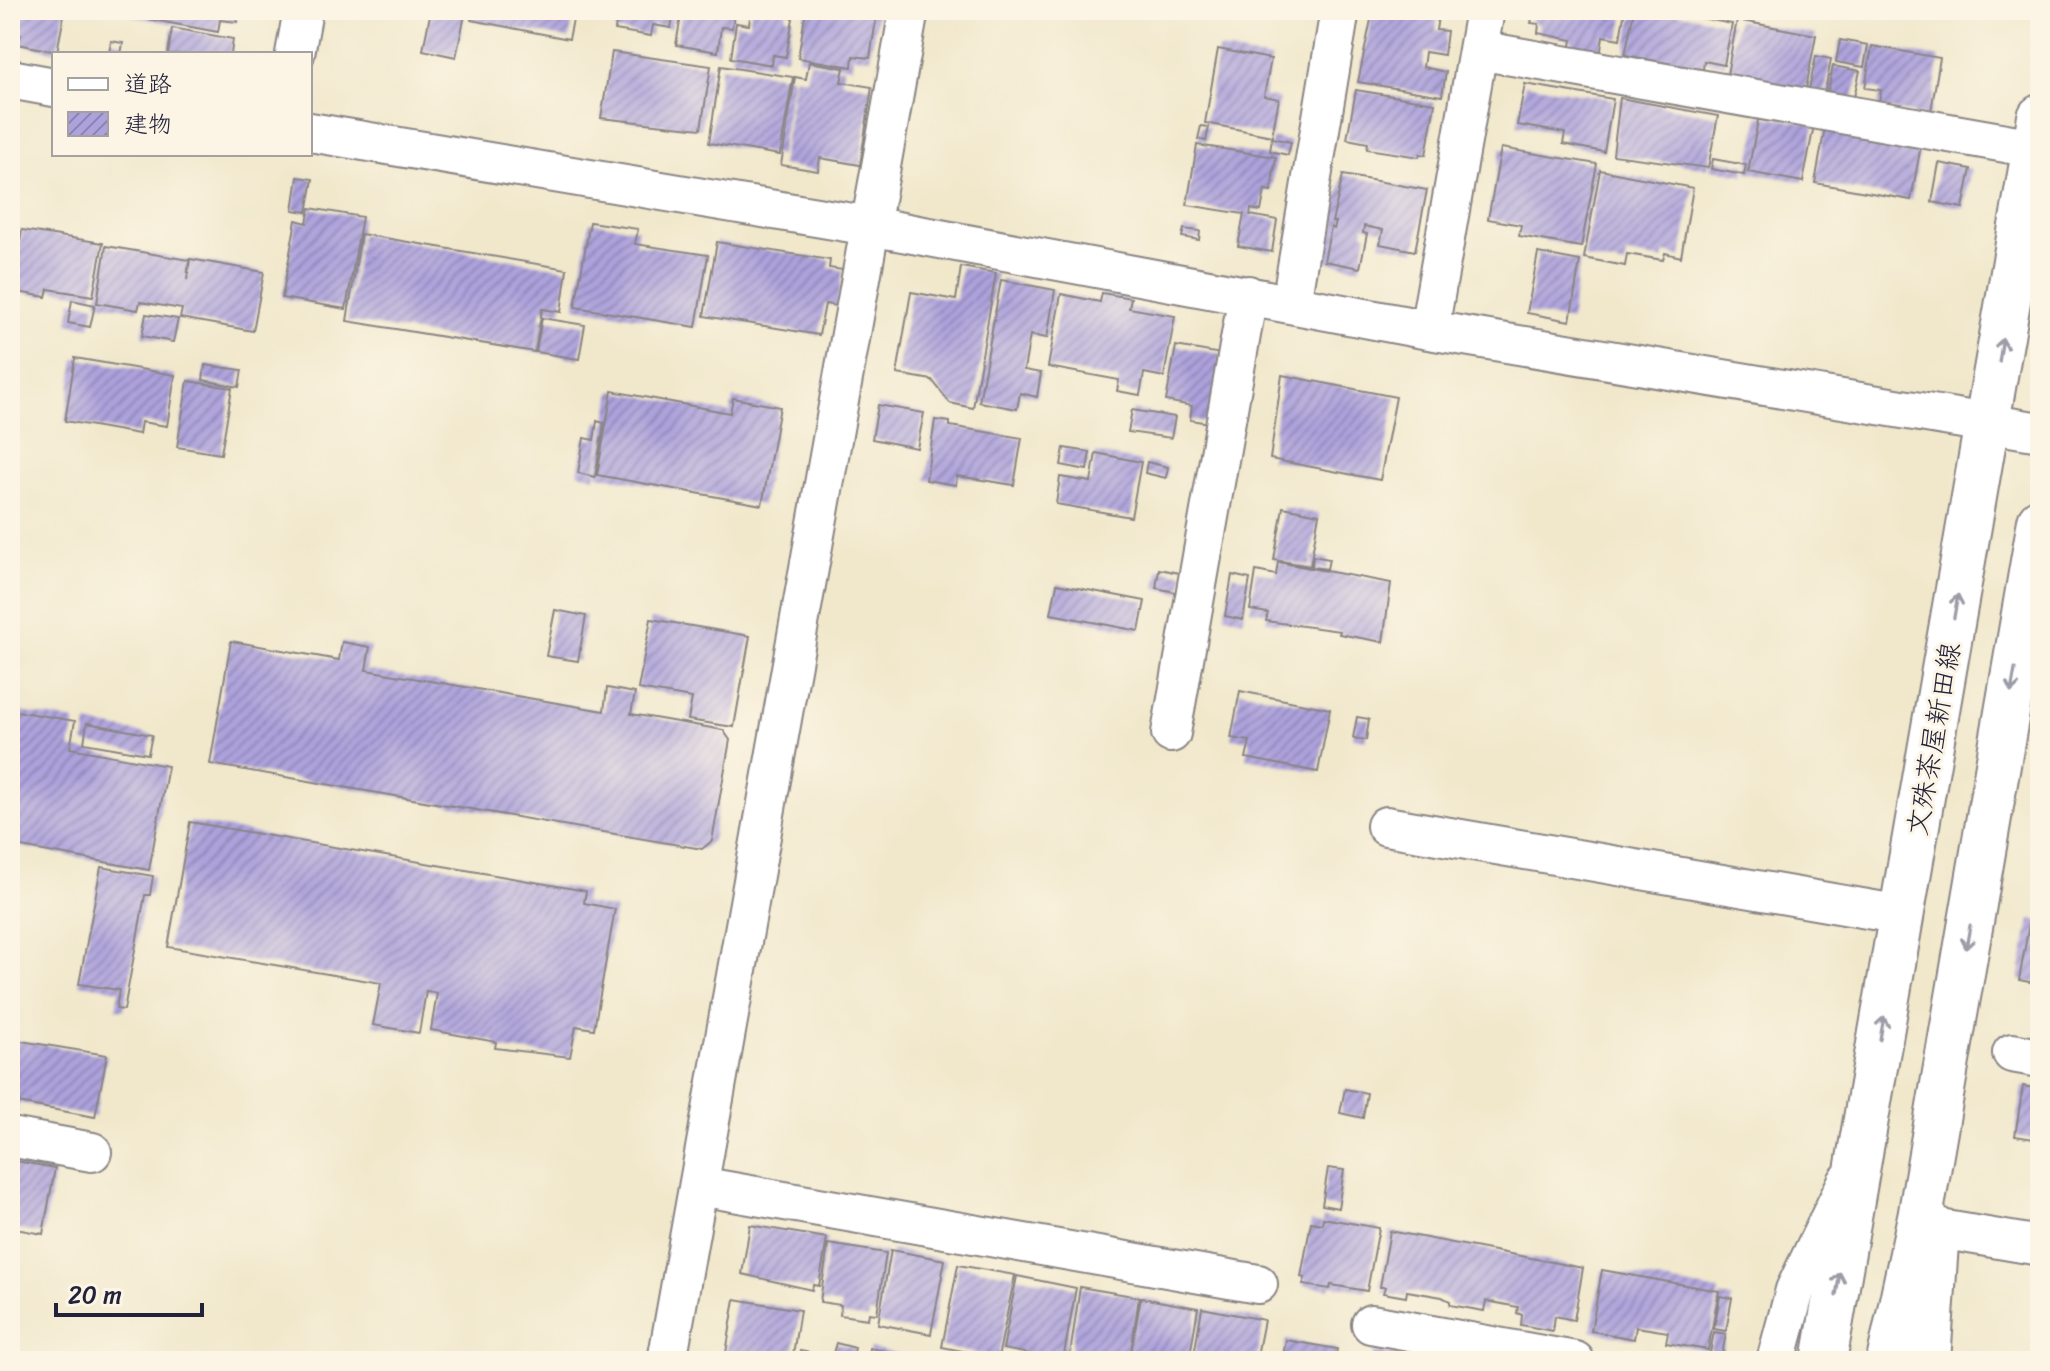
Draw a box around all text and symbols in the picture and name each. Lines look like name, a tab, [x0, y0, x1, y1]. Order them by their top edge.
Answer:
legend	[52, 52, 312, 156]
text: 道路	[124, 63, 172, 105]
text: 建物	[124, 103, 172, 145]
one-way arrow	[1994, 338, 2009, 363]
one-way arrow	[1950, 594, 1965, 620]
street label: 文殊茶屋新田線	[1892, 638, 1975, 840]
one-way arrow	[2004, 668, 2019, 693]
one-way arrow	[1960, 924, 1975, 949]
one-way arrow	[1876, 1016, 1891, 1041]
scale bar	[56, 1267, 202, 1317]
one-way arrow	[1831, 1272, 1846, 1297]
text: 20 m	[68, 1274, 122, 1316]

